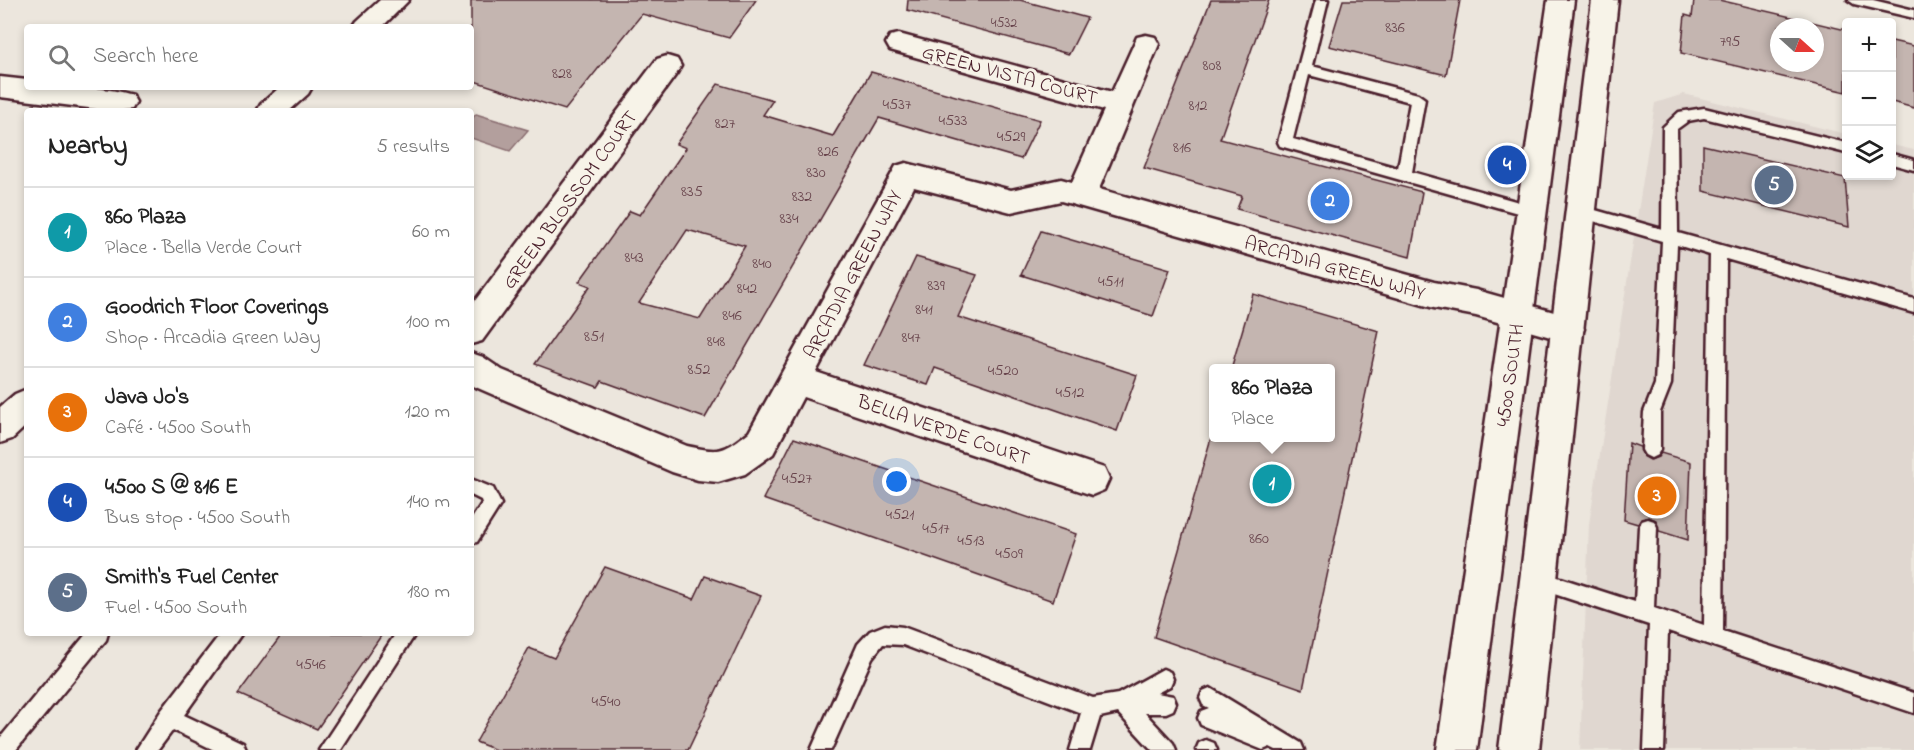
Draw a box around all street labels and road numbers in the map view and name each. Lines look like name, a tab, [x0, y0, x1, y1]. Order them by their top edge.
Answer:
street label: GREEN VISTA COURT	[918, 39, 1100, 114]
street label: GREEN BLOSSOM COURT	[496, 105, 646, 296]
street label: ARCADIA GREEN WAY	[798, 186, 911, 365]
street label: ARCADIA GREEN WAY	[1240, 230, 1428, 309]
street label: 4500 SOUTH	[1490, 322, 1533, 429]
street label: BELLA VERDE COURT	[852, 388, 1033, 474]

